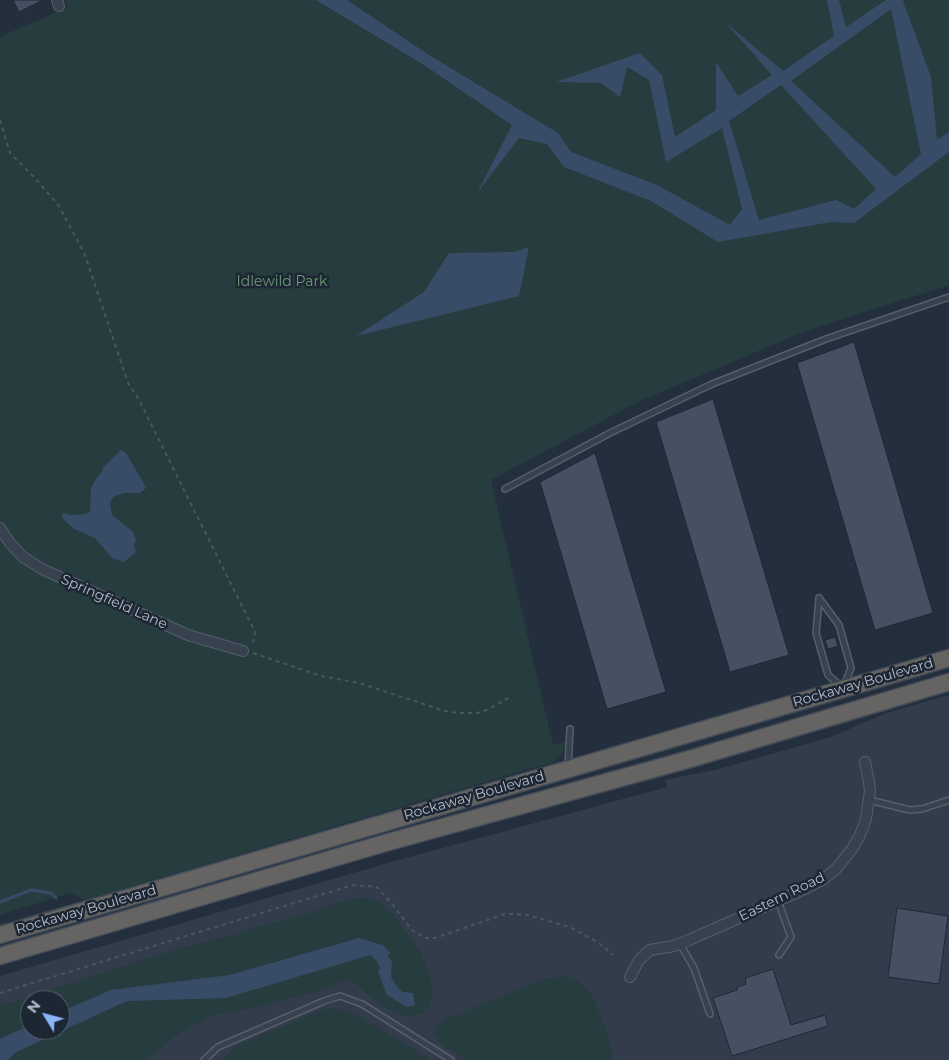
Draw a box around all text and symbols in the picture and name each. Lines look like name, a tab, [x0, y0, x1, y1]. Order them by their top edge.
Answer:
park label: Idlewild Park	[237, 274, 327, 290]
street label: Springfield Lane	[58, 571, 170, 633]
street label: Rockaway Boulevard	[791, 655, 935, 711]
street label: Rockaway Boulevard	[402, 768, 546, 824]
street label: Eastern Road	[736, 869, 828, 925]
street label: Rockaway Boulevard	[14, 882, 158, 938]
north arrow	[20, 990, 70, 1040]
text: N	[23, 997, 44, 1017]

